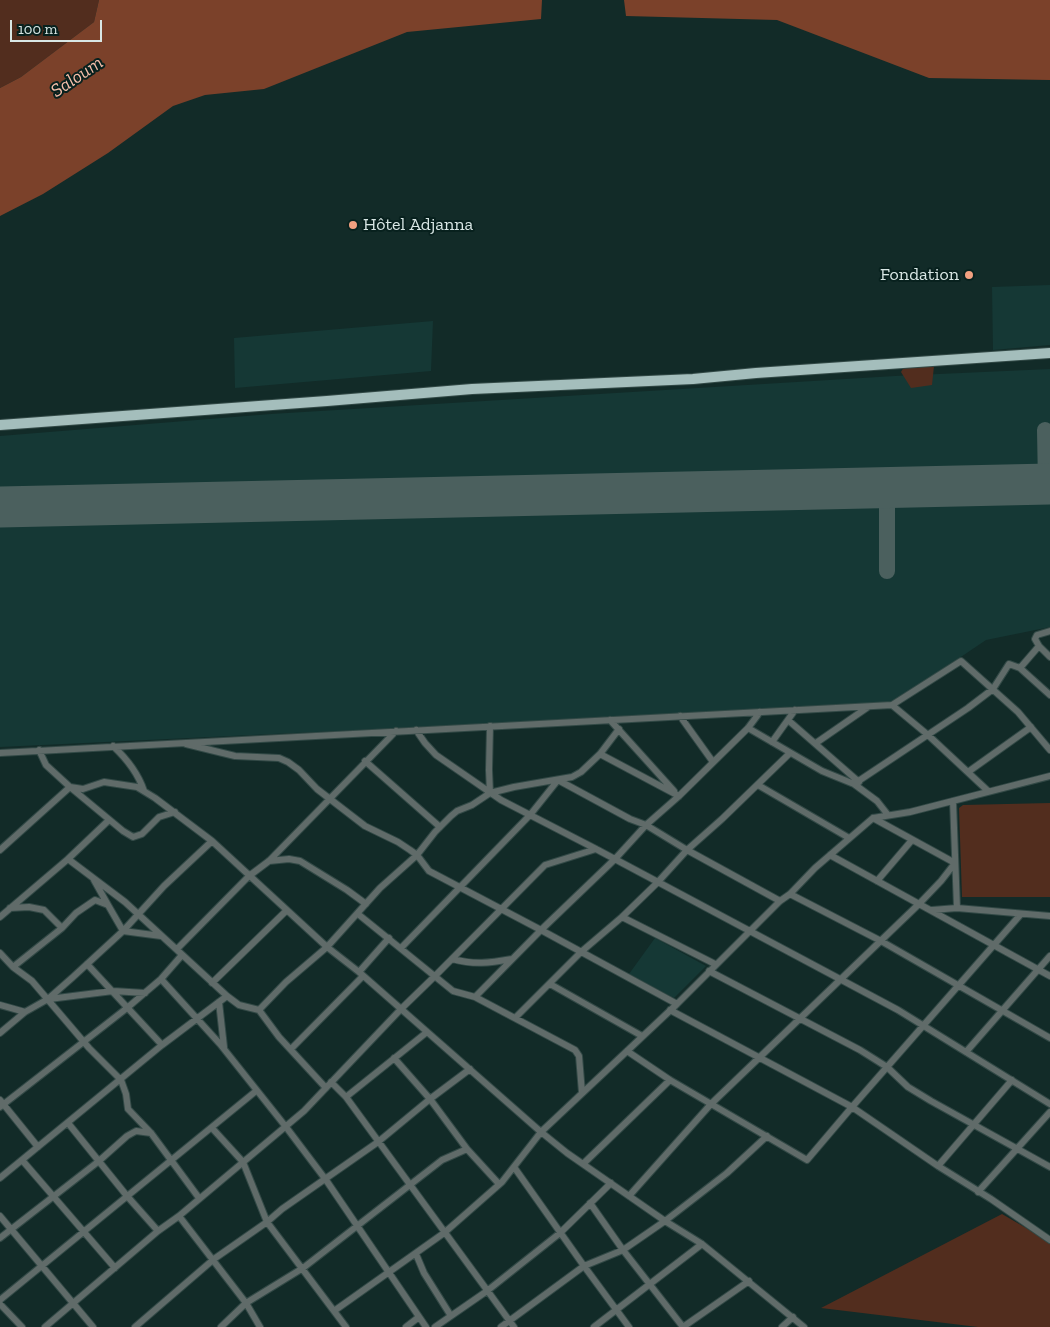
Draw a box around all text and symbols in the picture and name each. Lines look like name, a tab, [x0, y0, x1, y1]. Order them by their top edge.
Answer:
scale bar	[12, 10, 105, 42]
text: 100 m	[18, 20, 57, 38]
water label: Saloum	[47, 51, 107, 103]
place label: Hôtel Adjanna	[363, 214, 473, 236]
marker: Hôtel Adjanna	[347, 219, 359, 231]
place label: Fondation	[880, 264, 959, 286]
marker: Fondation	[963, 269, 975, 281]

